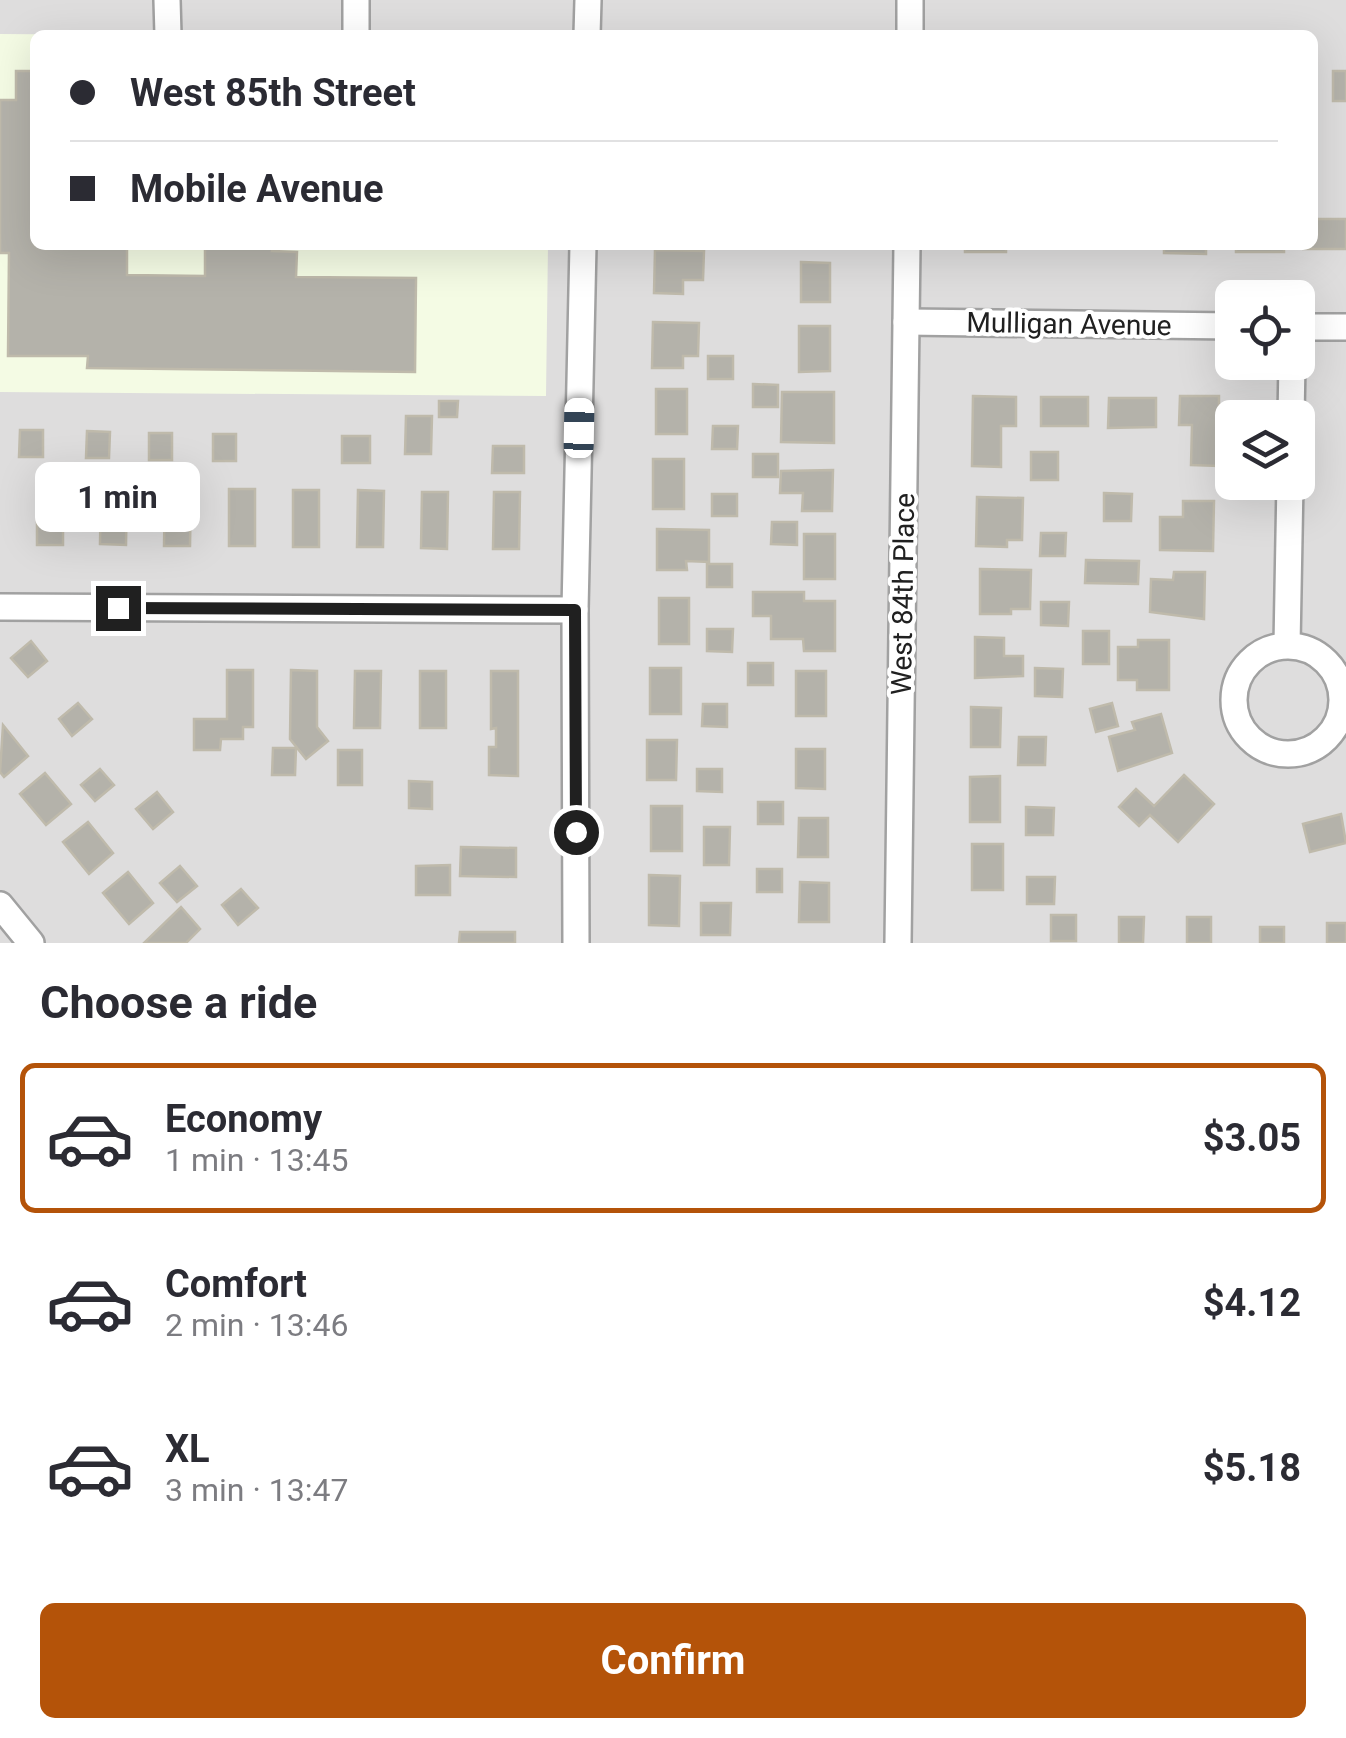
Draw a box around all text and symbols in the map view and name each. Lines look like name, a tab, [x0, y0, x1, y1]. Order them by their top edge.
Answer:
text: West 85th Street	[130, 71, 416, 115]
text: Mobile Avenue	[130, 167, 383, 211]
map controls	[1215, 280, 1315, 500]
button: locate	[1215, 280, 1315, 380]
street label: Mulligan Avenue	[966, 306, 1172, 342]
car	[563, 398, 595, 458]
button: layers	[1215, 400, 1315, 500]
callout: 1 min	[36, 463, 200, 533]
text: 1 min	[77, 478, 158, 516]
street label: West 84th Place	[885, 493, 921, 695]
route end	[96, 586, 141, 631]
route start	[554, 810, 599, 855]
text: Choose a ride	[40, 976, 317, 1029]
icon: car	[45, 1093, 135, 1183]
text: Economy	[165, 1097, 322, 1141]
text: $3.05	[1203, 1116, 1301, 1160]
text: 1 min · 13:45	[165, 1141, 348, 1179]
icon: car	[45, 1258, 135, 1348]
text: Comfort	[165, 1262, 307, 1306]
text: $4.12	[1203, 1281, 1301, 1325]
text: 2 min · 13:46	[165, 1306, 348, 1344]
icon: car	[45, 1423, 135, 1513]
text: XL	[165, 1427, 210, 1471]
text: $5.18	[1203, 1446, 1301, 1490]
text: 3 min · 13:47	[165, 1471, 348, 1509]
button: Confirm	[40, 1603, 1306, 1718]

